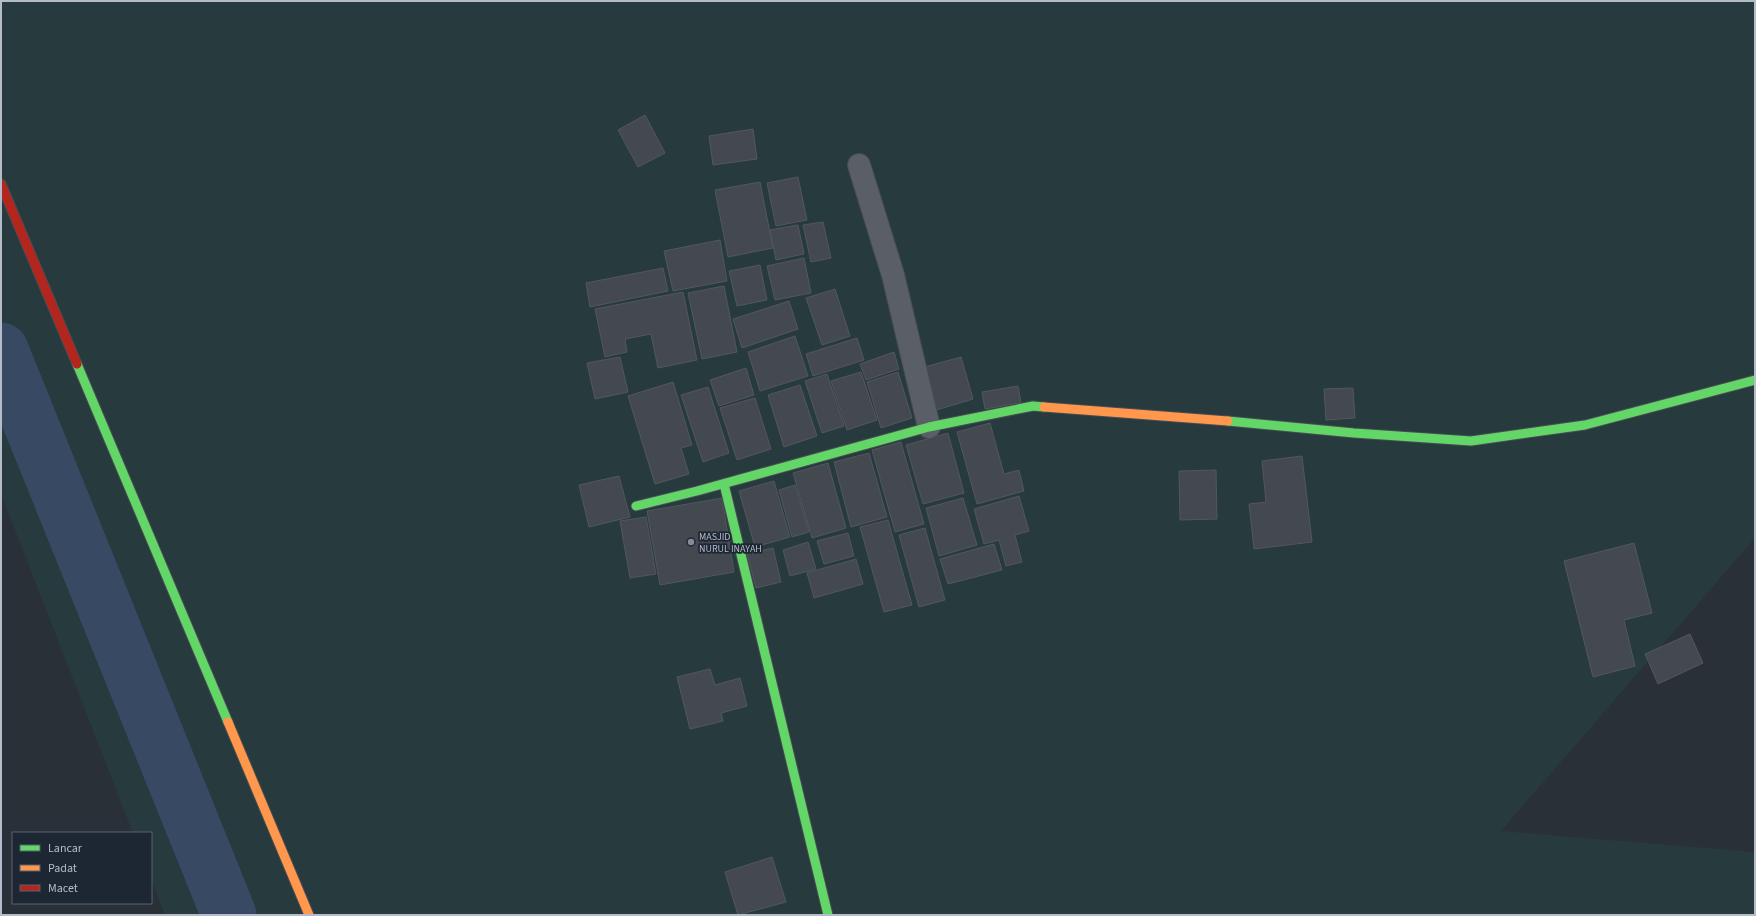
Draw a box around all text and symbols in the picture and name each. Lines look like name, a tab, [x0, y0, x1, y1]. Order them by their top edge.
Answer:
place label: MASJID NURUL INAYAH	[699, 530, 762, 556]
marker: MASJID NURUL INAYAH	[686, 537, 696, 547]
legend	[12, 832, 152, 904]
text: Lancar	[48, 840, 83, 857]
text: Padat	[48, 860, 77, 877]
text: Macet	[48, 880, 78, 897]

